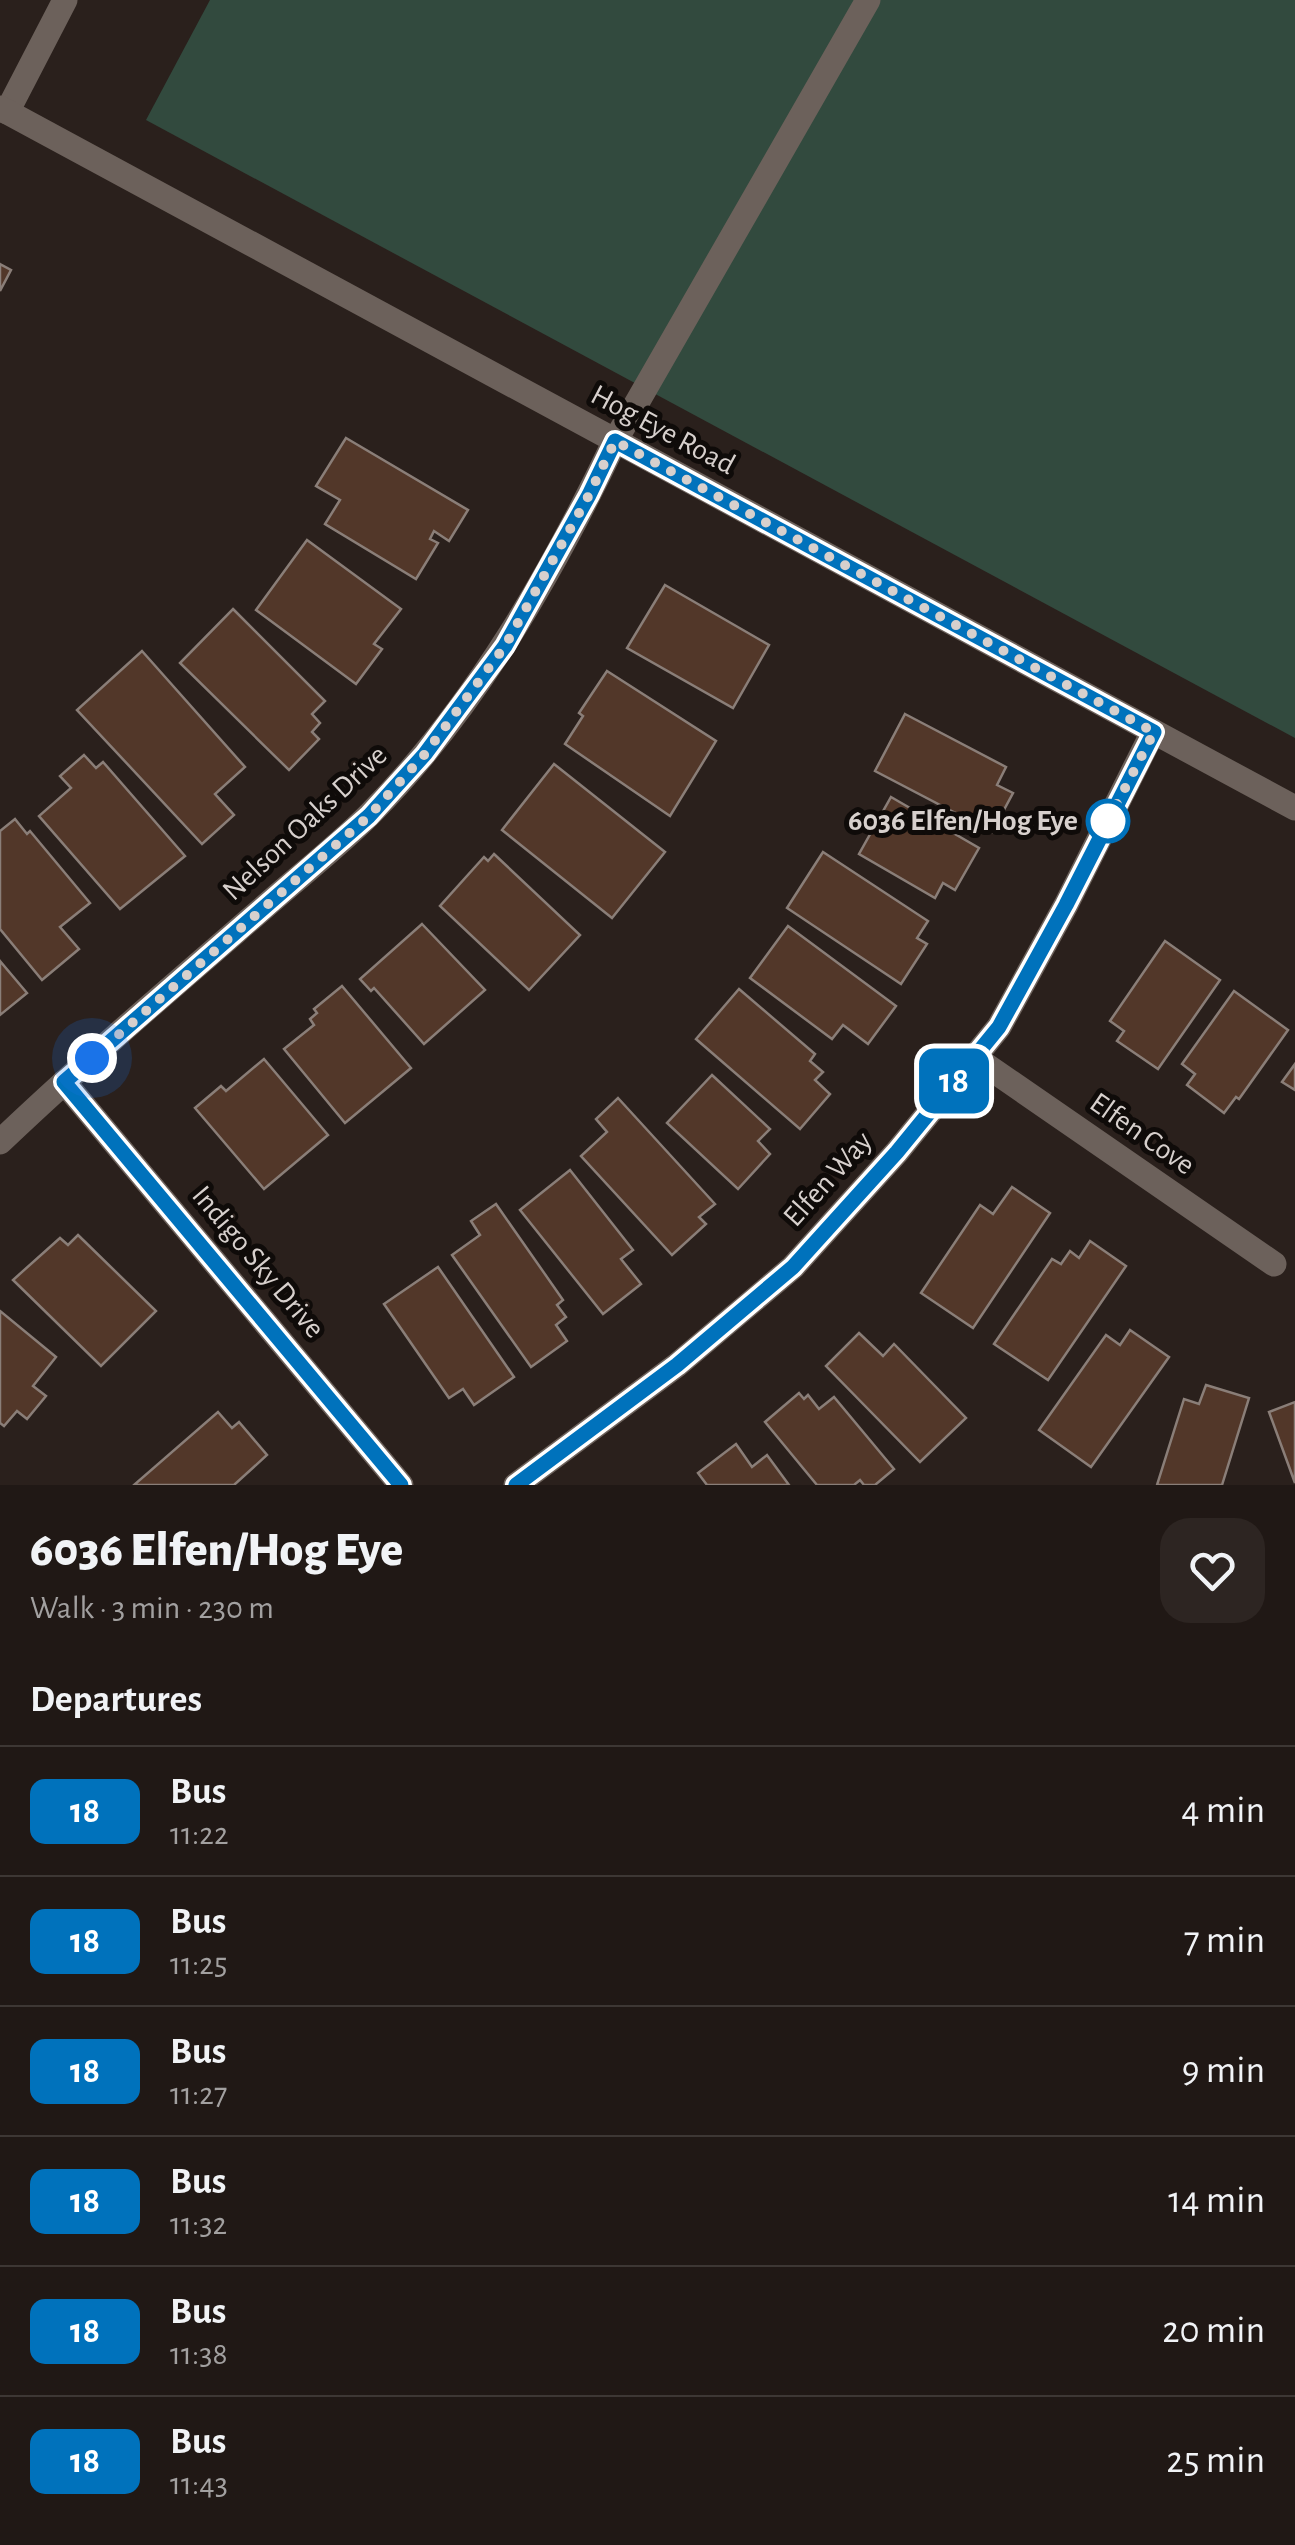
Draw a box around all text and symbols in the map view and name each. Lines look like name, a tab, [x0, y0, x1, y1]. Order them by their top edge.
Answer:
street label: Hog Eye Road	[586, 380, 740, 480]
street label: Nelson Oaks Drive	[217, 740, 393, 906]
marker: 6036 Elfen/Hog Eye	[1087, 800, 1129, 842]
place label: 6036 Elfen/Hog Eye	[848, 806, 1078, 836]
your location	[67, 1033, 117, 1083]
line badge: 18	[909, 1048, 999, 1114]
text: 18	[939, 1064, 969, 1099]
street label: Elfen Cove	[1084, 1087, 1200, 1181]
street label: Elfen Way	[778, 1126, 878, 1232]
street label: Indigo Sky Drive	[186, 1180, 330, 1344]
button: heart	[1160, 1518, 1265, 1623]
text: 6036 Elfen/Hog Eye	[30, 1527, 403, 1575]
text: Walk · 3 min · 230 m	[30, 1592, 274, 1624]
text: Departures	[30, 1681, 202, 1719]
text: Bus	[170, 1773, 226, 1811]
text: 4 min	[1181, 1792, 1265, 1830]
text: 18	[70, 1794, 100, 1829]
text: 11:22	[170, 1818, 228, 1850]
text: Bus	[170, 1903, 226, 1941]
text: 7 min	[1184, 1922, 1265, 1960]
text: 18	[70, 1924, 100, 1959]
text: 11:25	[170, 1948, 227, 1980]
text: Bus	[170, 2033, 226, 2071]
text: 9 min	[1182, 2052, 1265, 2090]
text: 18	[70, 2054, 100, 2089]
text: 11:27	[170, 2078, 227, 2110]
text: Bus	[170, 2163, 226, 2201]
text: 14 min	[1168, 2182, 1265, 2220]
text: 18	[70, 2184, 100, 2219]
text: 11:32	[170, 2208, 227, 2240]
text: Bus	[170, 2293, 226, 2331]
text: 20 min	[1162, 2312, 1265, 2350]
text: 18	[70, 2314, 100, 2349]
text: 11:38	[170, 2338, 228, 2370]
text: Bus	[170, 2423, 226, 2461]
text: 25 min	[1166, 2442, 1265, 2480]
text: 18	[70, 2444, 100, 2479]
text: 11:43	[170, 2468, 228, 2500]

